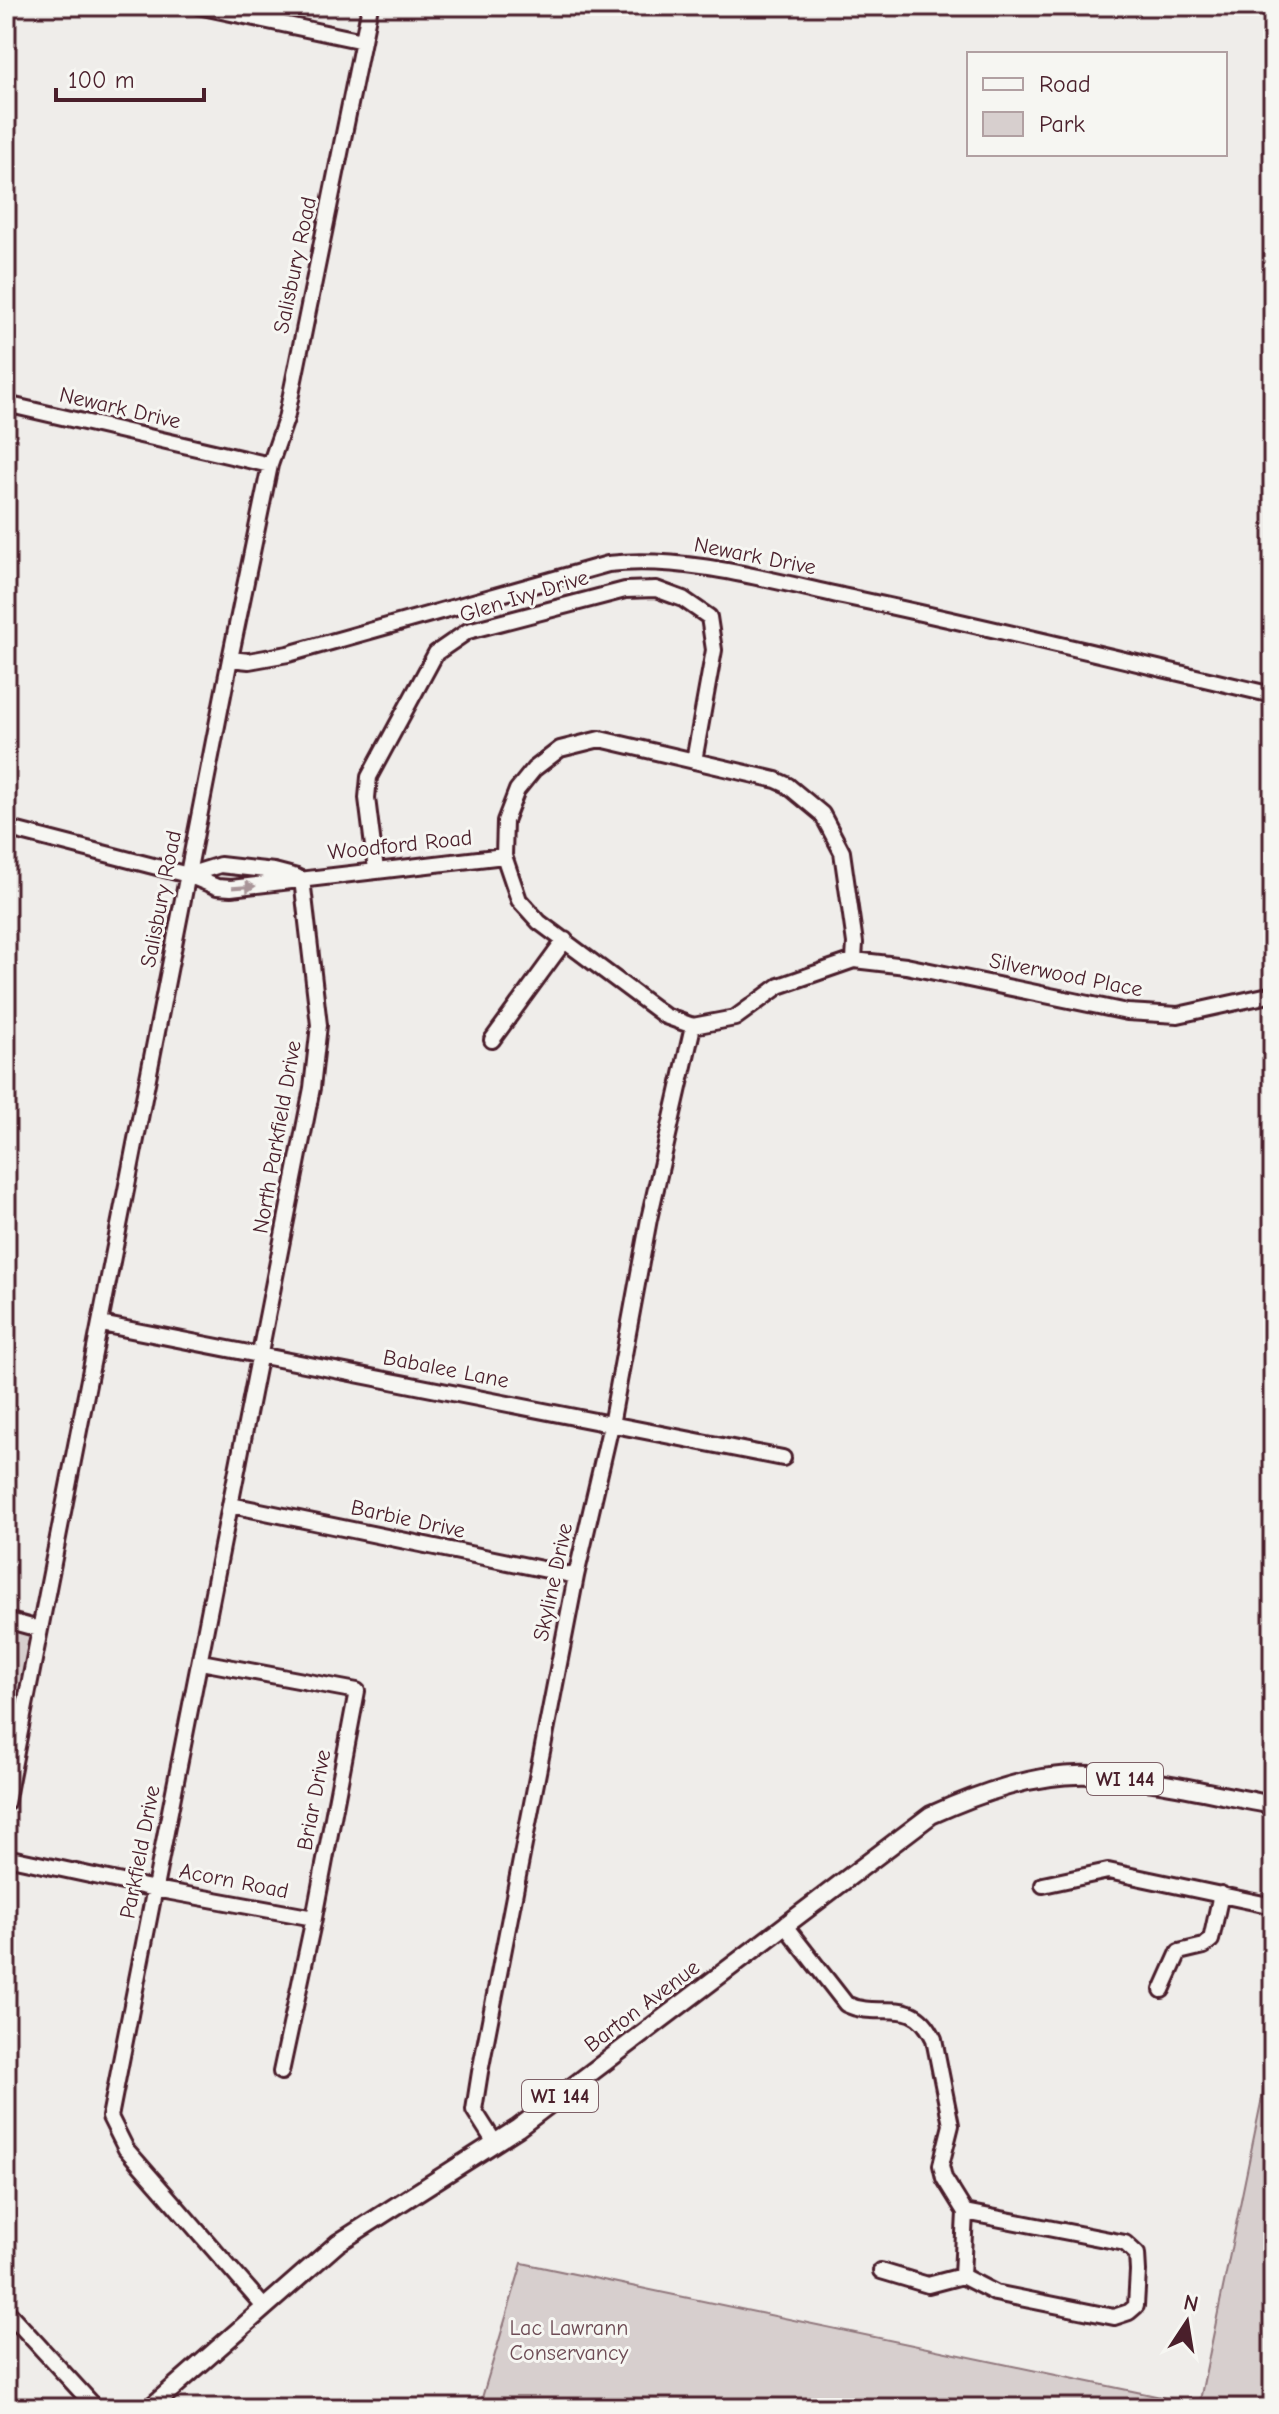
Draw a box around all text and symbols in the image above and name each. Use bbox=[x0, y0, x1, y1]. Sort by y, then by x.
scale bar bbox=[56, 52, 204, 102]
legend bbox=[967, 52, 1227, 156]
text: 100 m bbox=[68, 66, 135, 94]
text: Road bbox=[1039, 70, 1091, 98]
text: Park bbox=[1039, 110, 1085, 138]
street label: Salisbury Road bbox=[268, 194, 322, 336]
street label: Newark Drive bbox=[57, 381, 183, 435]
street label: Newark Drive bbox=[692, 531, 818, 581]
street label: Glen Ivy Drive bbox=[456, 564, 592, 628]
street label: Woodford Road bbox=[326, 824, 474, 866]
street label: Salisbury Road bbox=[135, 828, 187, 970]
one-way arrow bbox=[232, 880, 257, 893]
street label: Silverwood Place bbox=[987, 947, 1145, 1003]
street label: North Parkfield Drive bbox=[247, 1038, 307, 1236]
street label: Babalee Lane bbox=[381, 1344, 511, 1394]
street label: Barbie Drive bbox=[348, 1494, 468, 1544]
street label: Skyline Drive bbox=[528, 1520, 578, 1644]
street label: Briar Drive bbox=[291, 1747, 337, 1853]
road number: WI 144 bbox=[1087, 1763, 1163, 1795]
street label: Parkfield Drive bbox=[114, 1783, 166, 1921]
street label: Acorn Road bbox=[177, 1858, 291, 1904]
street label: Barton Avenue bbox=[579, 1954, 705, 2058]
road number: WI 144 bbox=[522, 2080, 598, 2112]
north arrow bbox=[1147, 2282, 1227, 2362]
text: N bbox=[1181, 2289, 1201, 2318]
park label: Lac Lawrann Conservancy bbox=[509, 2315, 629, 2366]

